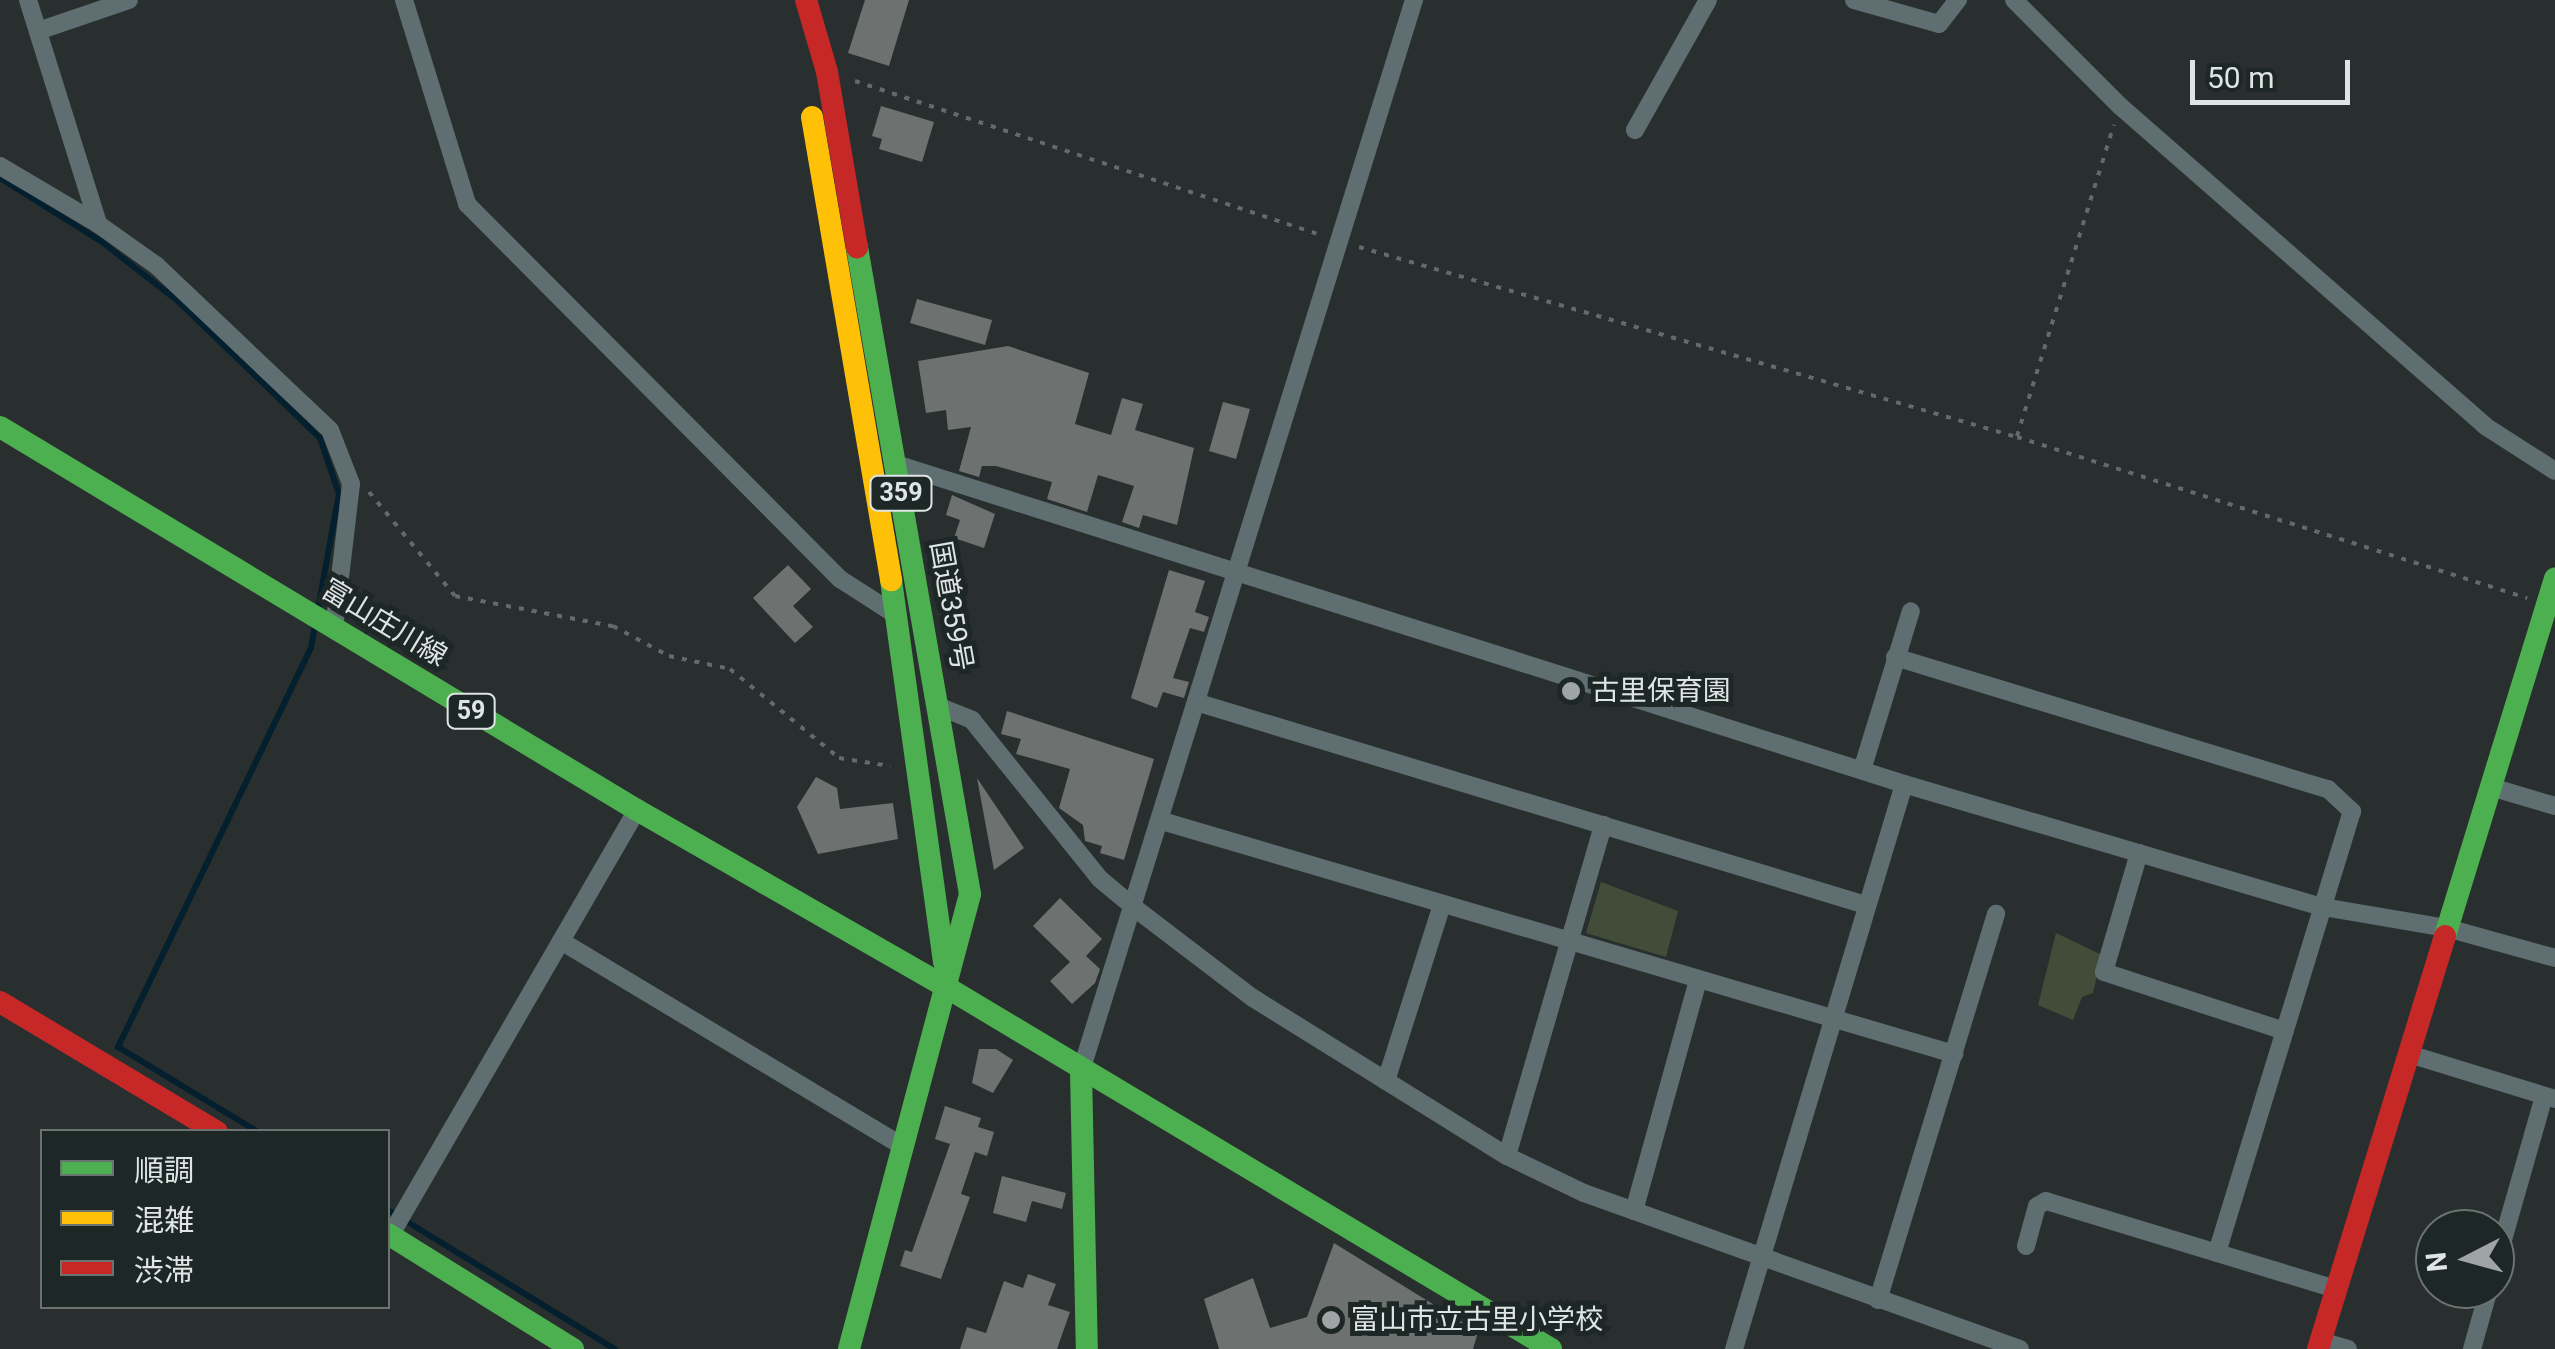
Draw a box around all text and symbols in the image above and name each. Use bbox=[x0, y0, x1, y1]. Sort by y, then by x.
scale bar bbox=[2195, 40, 2355, 102]
text: 50 m bbox=[2207, 60, 2274, 95]
road number: 359 bbox=[868, 473, 934, 513]
street label: 国道359号 bbox=[923, 538, 979, 674]
street label: 富山庄川線 bbox=[315, 573, 453, 673]
place label: 古里保育園 bbox=[1591, 674, 1731, 708]
marker: 古里保育園 bbox=[1560, 680, 1582, 702]
road number: 59 bbox=[446, 691, 496, 731]
legend bbox=[40, 1129, 390, 1309]
text: 順調 bbox=[134, 1153, 194, 1188]
text: 混雑 bbox=[134, 1203, 194, 1238]
north arrow bbox=[2415, 1209, 2515, 1309]
text: N bbox=[2419, 1250, 2454, 1274]
text: 渋滞 bbox=[134, 1253, 194, 1288]
place label: 富山市立古里小学校 bbox=[1351, 1303, 1603, 1337]
marker: 富山市立古里小学校 bbox=[1320, 1309, 1342, 1331]

